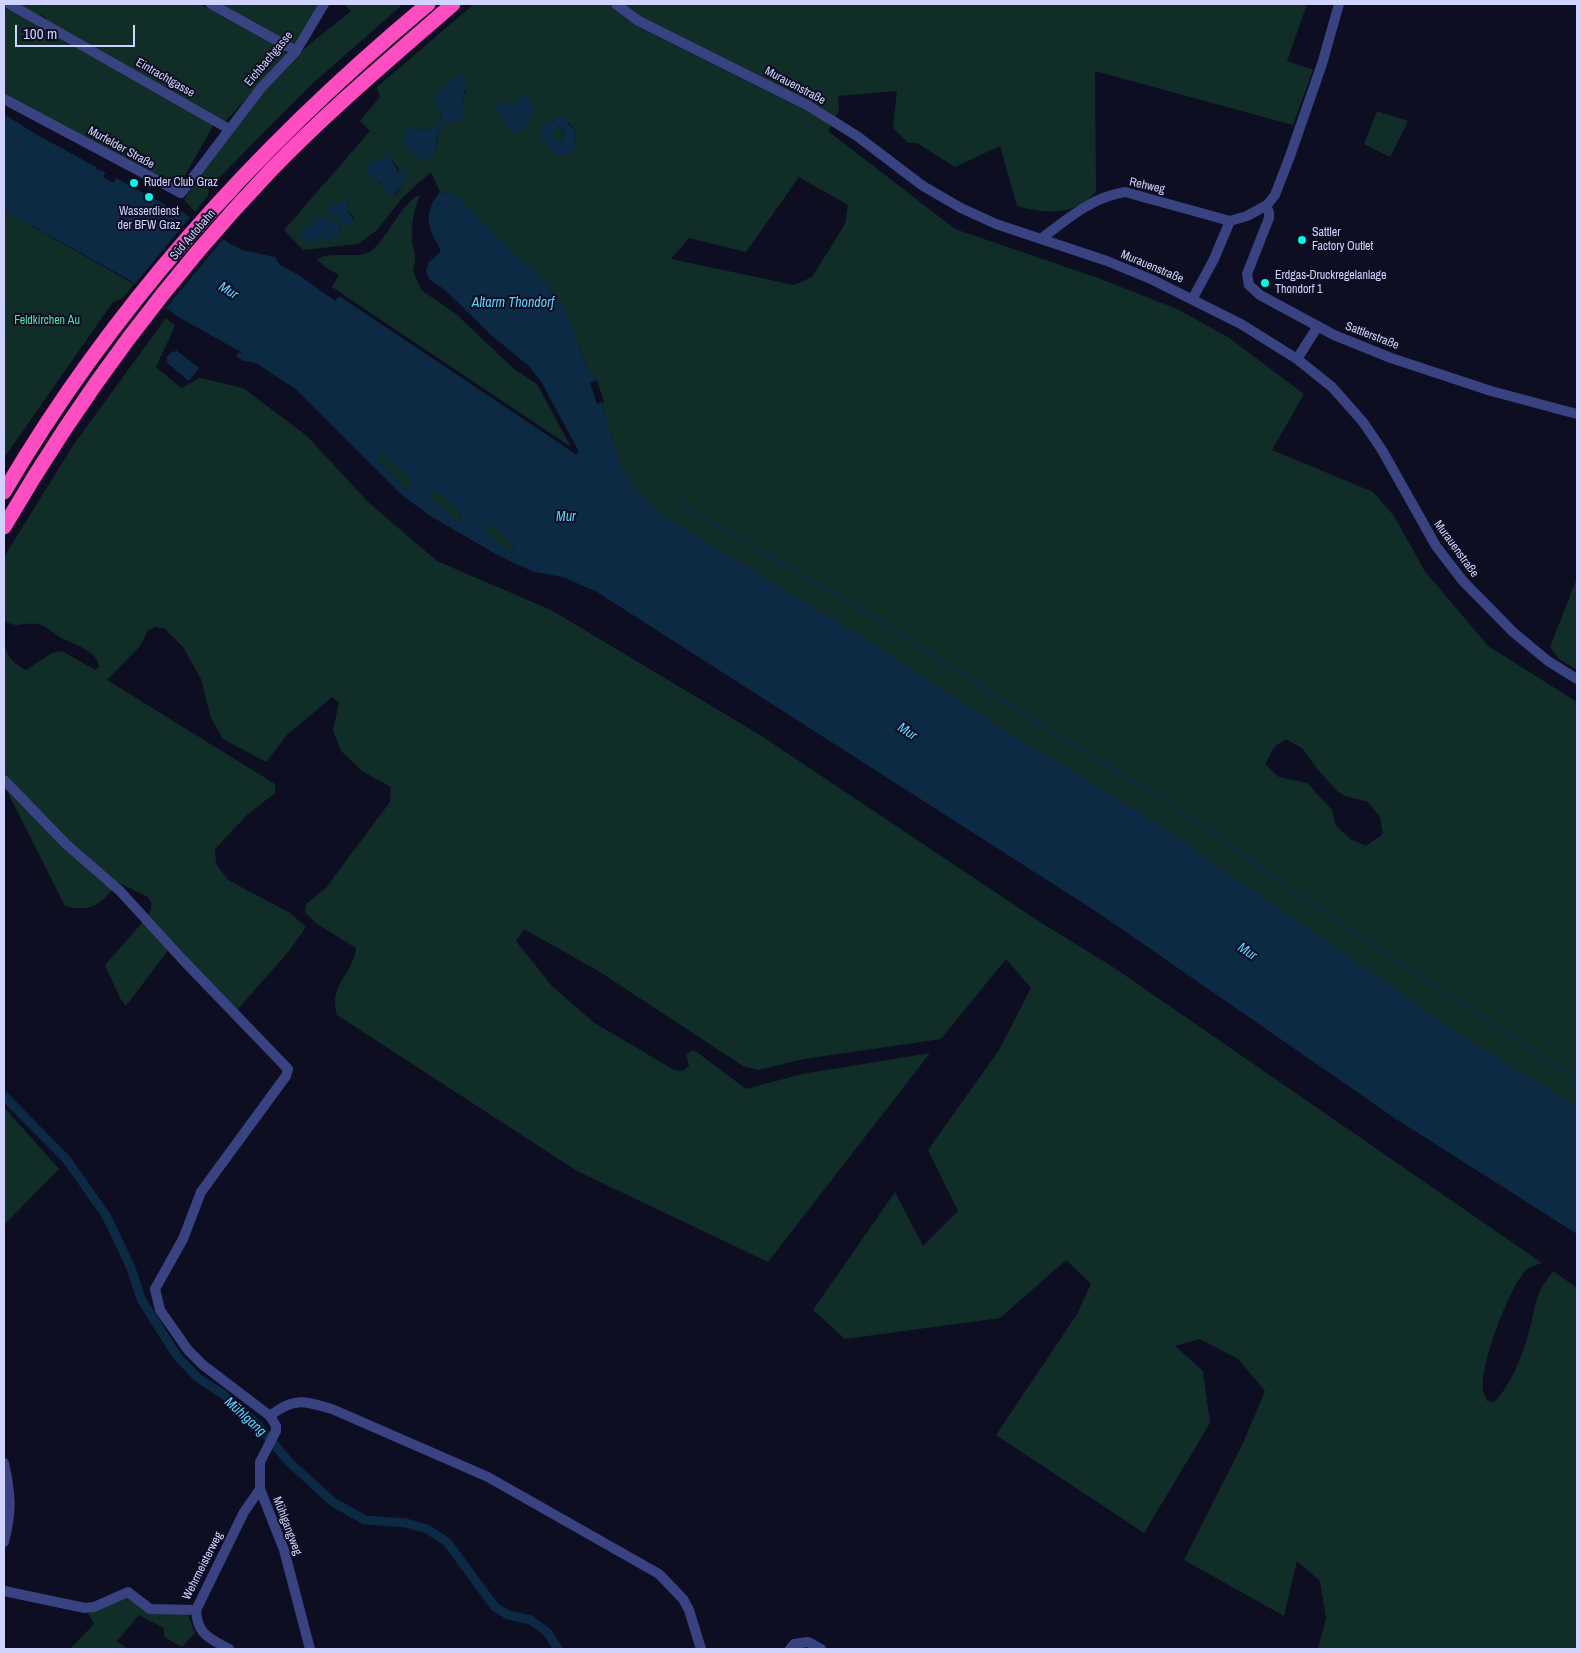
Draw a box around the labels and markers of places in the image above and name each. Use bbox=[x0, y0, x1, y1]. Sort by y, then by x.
place label: Ruder Club Graz bbox=[144, 176, 218, 190]
marker: Ruder Club Graz bbox=[128, 177, 140, 189]
marker: Wasserdienst der BFW Graz bbox=[143, 191, 155, 203]
place label: Wasserdienst der BFW Graz bbox=[118, 205, 180, 233]
place label: Sattler Factory Outlet bbox=[1312, 226, 1373, 254]
marker: Sattler Factory Outlet bbox=[1296, 234, 1308, 246]
place label: Erdgas-Druckregelanlage Thondorf 1 bbox=[1275, 269, 1387, 297]
marker: Erdgas-Druckregelanlage Thondorf 1 bbox=[1259, 277, 1271, 289]

